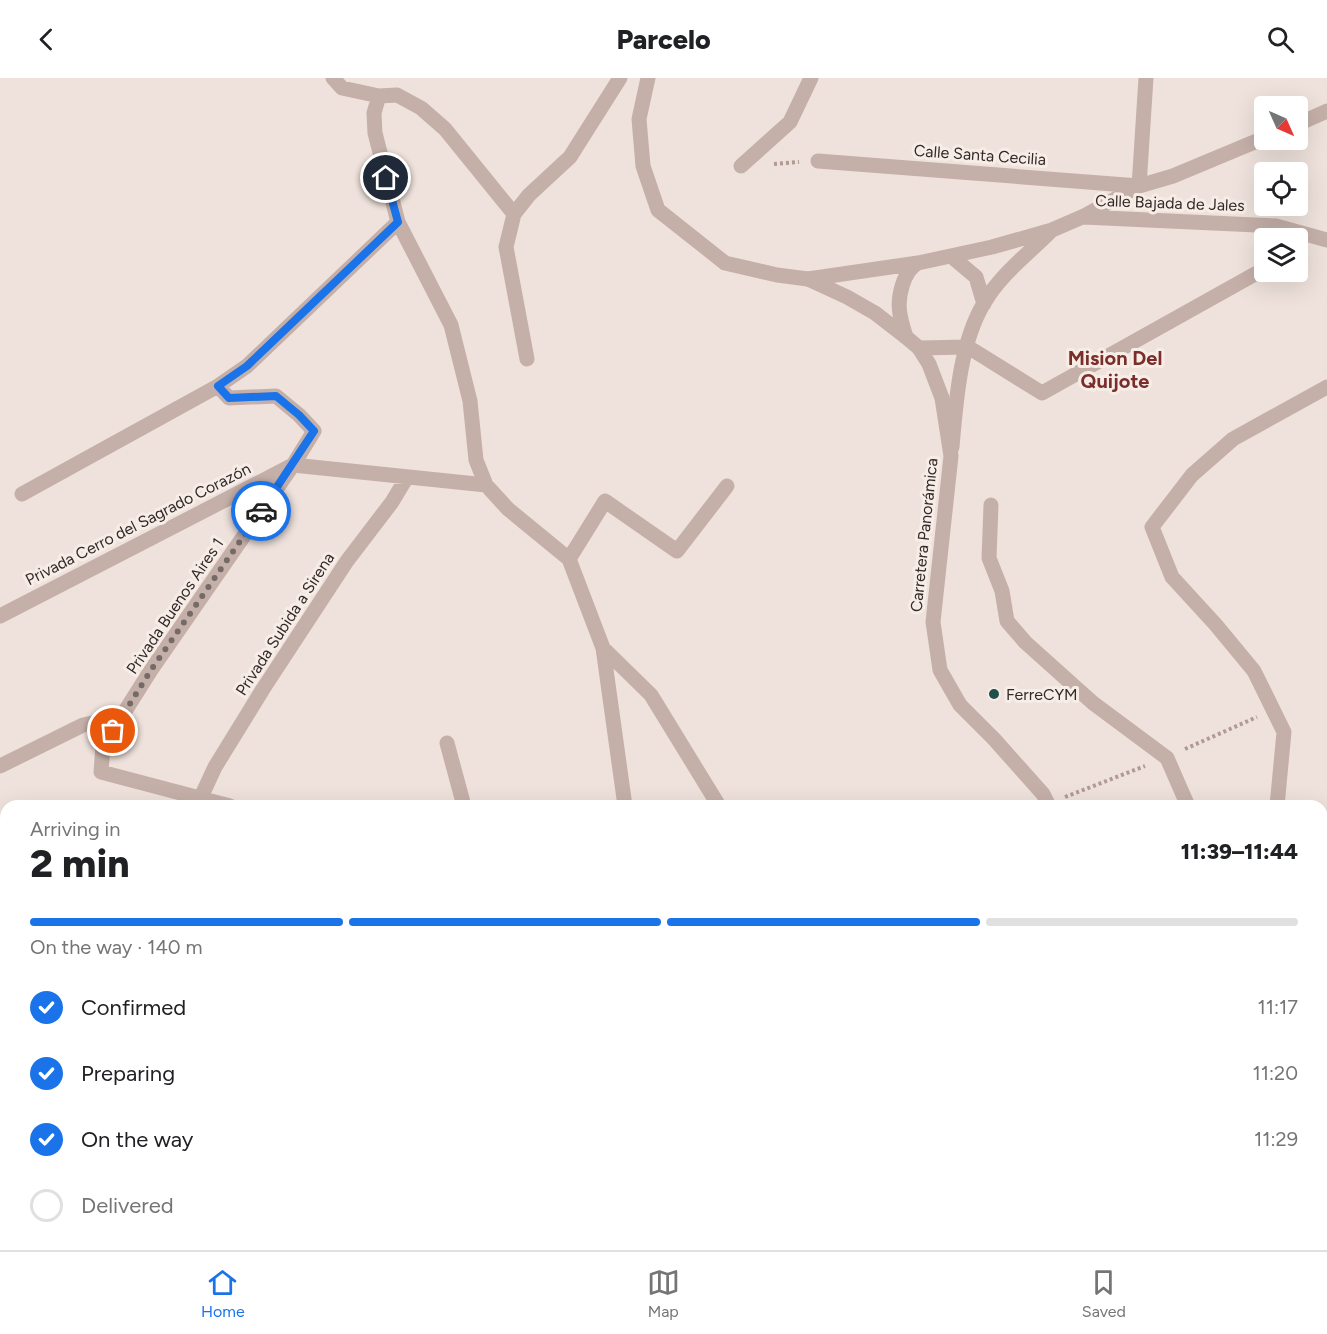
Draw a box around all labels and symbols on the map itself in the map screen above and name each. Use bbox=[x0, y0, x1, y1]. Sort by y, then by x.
north arrow bbox=[1254, 96, 1308, 150]
street label: Calle Santa Cecilia bbox=[913, 141, 1047, 169]
pin bbox=[360, 152, 411, 203]
street label: Calle Bajada de Jales bbox=[1095, 191, 1245, 215]
district label: Mision Del Quijote bbox=[1068, 346, 1162, 393]
street label: Carretera Panorámica bbox=[906, 457, 942, 613]
street label: Privada Cerro del Sagrado Corazón bbox=[22, 459, 254, 589]
courier bbox=[231, 481, 291, 541]
street label: Privada Buenos Aires 1 bbox=[122, 534, 228, 678]
street label: Privada Subida a Sirena bbox=[232, 549, 338, 699]
place label: FerreCYM bbox=[1006, 685, 1078, 704]
marker: FerreCYM bbox=[987, 687, 1001, 701]
pin bbox=[87, 705, 138, 756]

